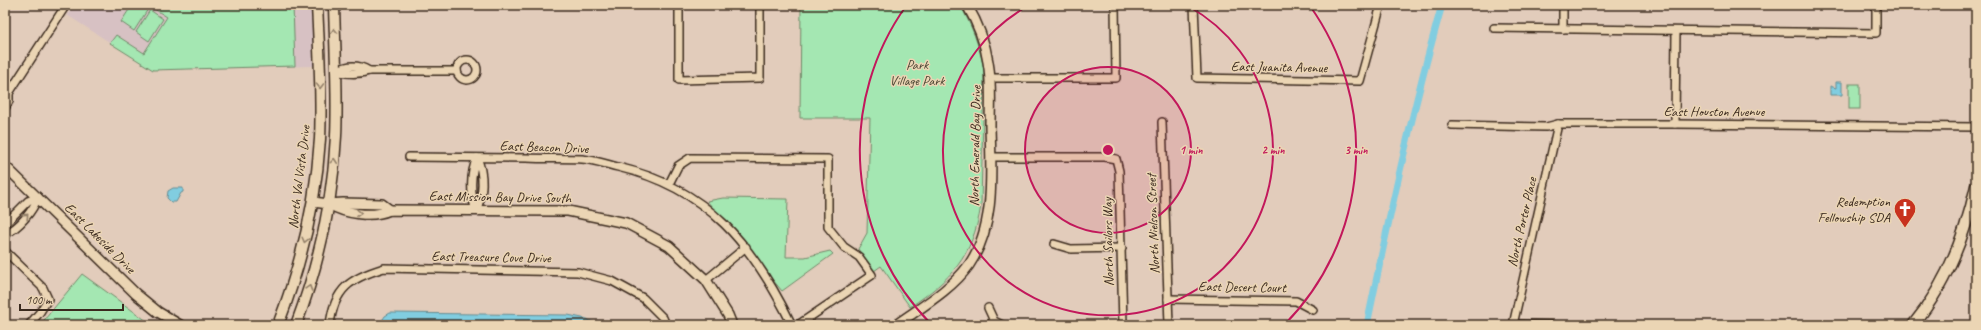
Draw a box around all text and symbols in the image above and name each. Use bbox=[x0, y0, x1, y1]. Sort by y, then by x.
one-way arrow bbox=[330, 28, 339, 34]
park label: Park Village Park bbox=[890, 56, 945, 89]
street label: East Juanita Avenue bbox=[1231, 58, 1329, 76]
one-way arrow bbox=[316, 83, 324, 89]
street label: North Emerald Bay Drive bbox=[965, 84, 985, 206]
street label: East Houston Avenue bbox=[1664, 103, 1766, 120]
street label: North Val Vista Drive bbox=[284, 123, 314, 230]
street label: East Beacon Drive bbox=[499, 137, 590, 157]
text: 1 min bbox=[1180, 142, 1203, 158]
text: 2 min bbox=[1262, 142, 1285, 158]
text: 3 min bbox=[1345, 142, 1368, 158]
centre of rings bbox=[1101, 143, 1115, 157]
one-way arrow bbox=[330, 158, 339, 164]
street label: North Nielson Street bbox=[1143, 171, 1163, 274]
street label: North Porter Place bbox=[1503, 174, 1541, 268]
street label: East Mission Bay Drive South bbox=[429, 187, 573, 207]
place label: Redemption Fellowship SDA bbox=[1818, 193, 1891, 226]
street label: North Sailors Way bbox=[1099, 196, 1117, 287]
church icon: Redemption Fellowship SDA bbox=[1892, 196, 1918, 229]
street label: East Lakeside Drive bbox=[61, 199, 140, 278]
one-way arrow bbox=[356, 209, 362, 217]
one-way arrow bbox=[21, 213, 29, 221]
one-way arrow bbox=[301, 236, 310, 243]
street label: East Treasure Cove Drive bbox=[431, 247, 552, 267]
street label: East Desert Court bbox=[1198, 278, 1287, 296]
one-way arrow bbox=[304, 285, 313, 292]
scale bar bbox=[20, 286, 123, 312]
text: 100 m bbox=[26, 292, 53, 308]

